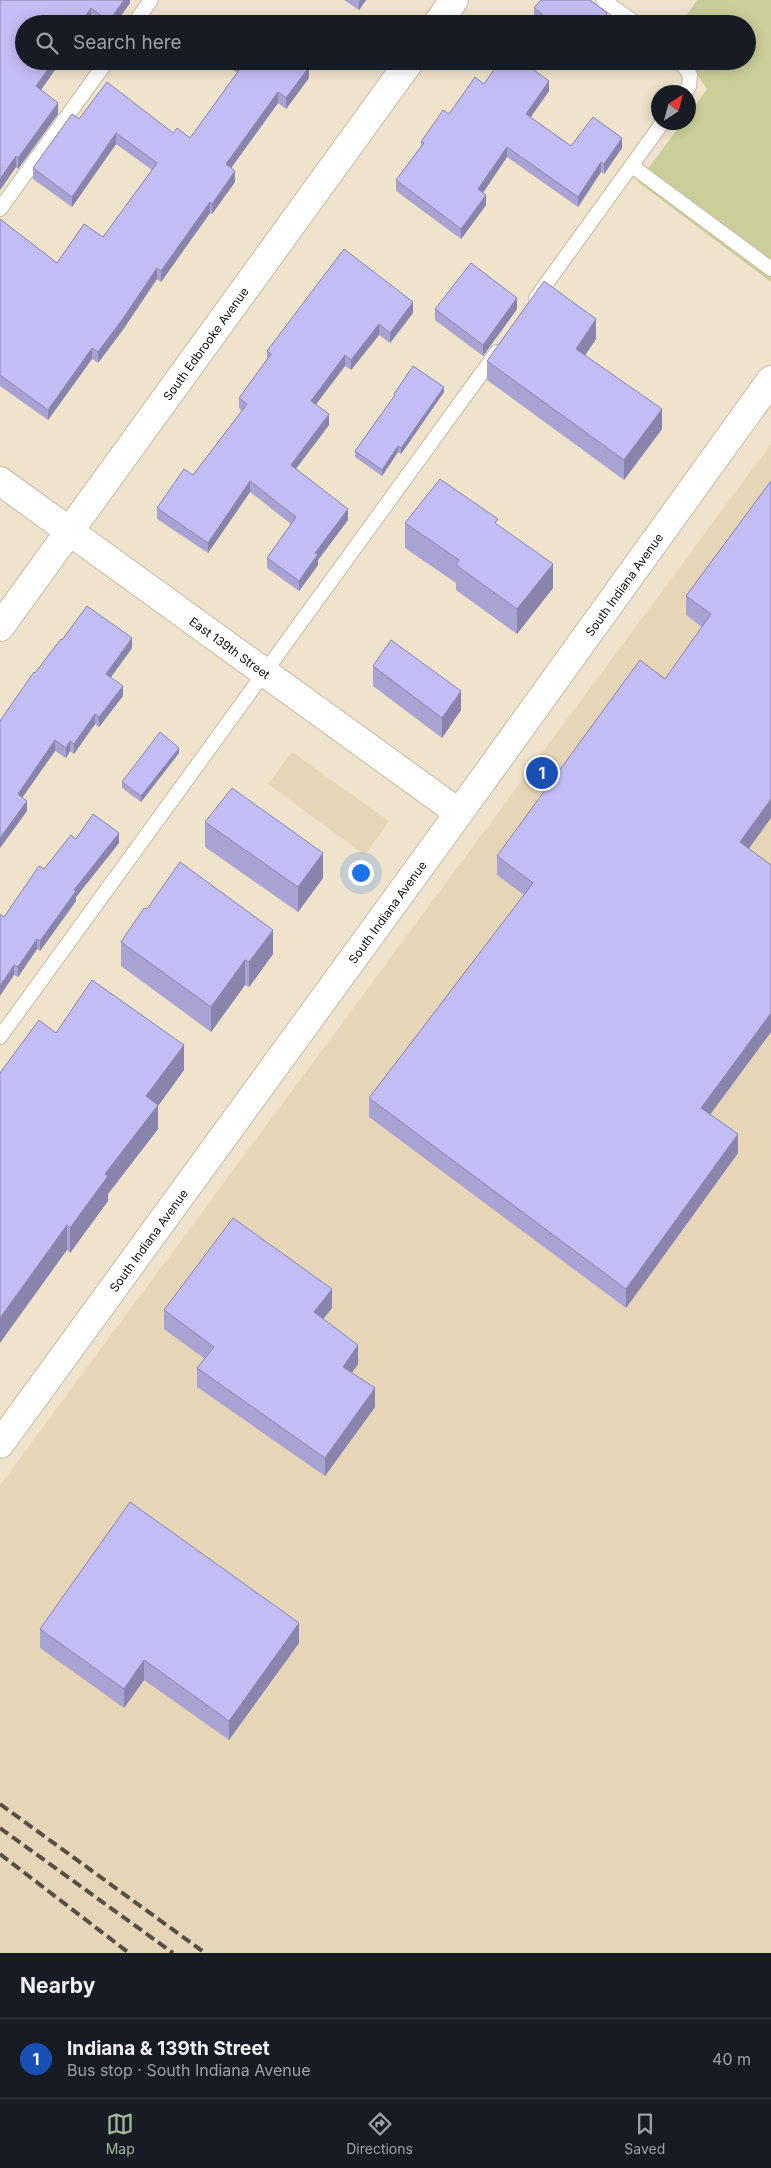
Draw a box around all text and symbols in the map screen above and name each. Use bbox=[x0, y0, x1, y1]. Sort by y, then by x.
search box bbox=[15, 15, 756, 70]
icon: search bbox=[33, 29, 61, 57]
text: Search here bbox=[73, 31, 182, 54]
north arrow bbox=[651, 85, 696, 130]
street label: South Edbrooke Avenue bbox=[159, 284, 251, 403]
street label: South Indiana Avenue bbox=[582, 530, 666, 639]
street label: East 139th Street bbox=[187, 613, 273, 682]
pin: 1 bbox=[526, 754, 558, 792]
street label: South Indiana Avenue bbox=[345, 858, 429, 966]
your location bbox=[348, 860, 374, 886]
street label: South Indiana Avenue bbox=[106, 1186, 191, 1294]
text: Nearby bbox=[20, 1973, 95, 1998]
text: Indiana & 139th Street bbox=[67, 2037, 270, 2060]
text: 1 bbox=[33, 2049, 39, 2069]
text: 40 m bbox=[712, 2049, 751, 2069]
text: Bus stop · South Indiana Avenue bbox=[67, 2060, 310, 2080]
tab: Map bbox=[106, 2110, 135, 2157]
tab: Directions bbox=[346, 2110, 413, 2157]
tab: Saved bbox=[624, 2110, 665, 2157]

